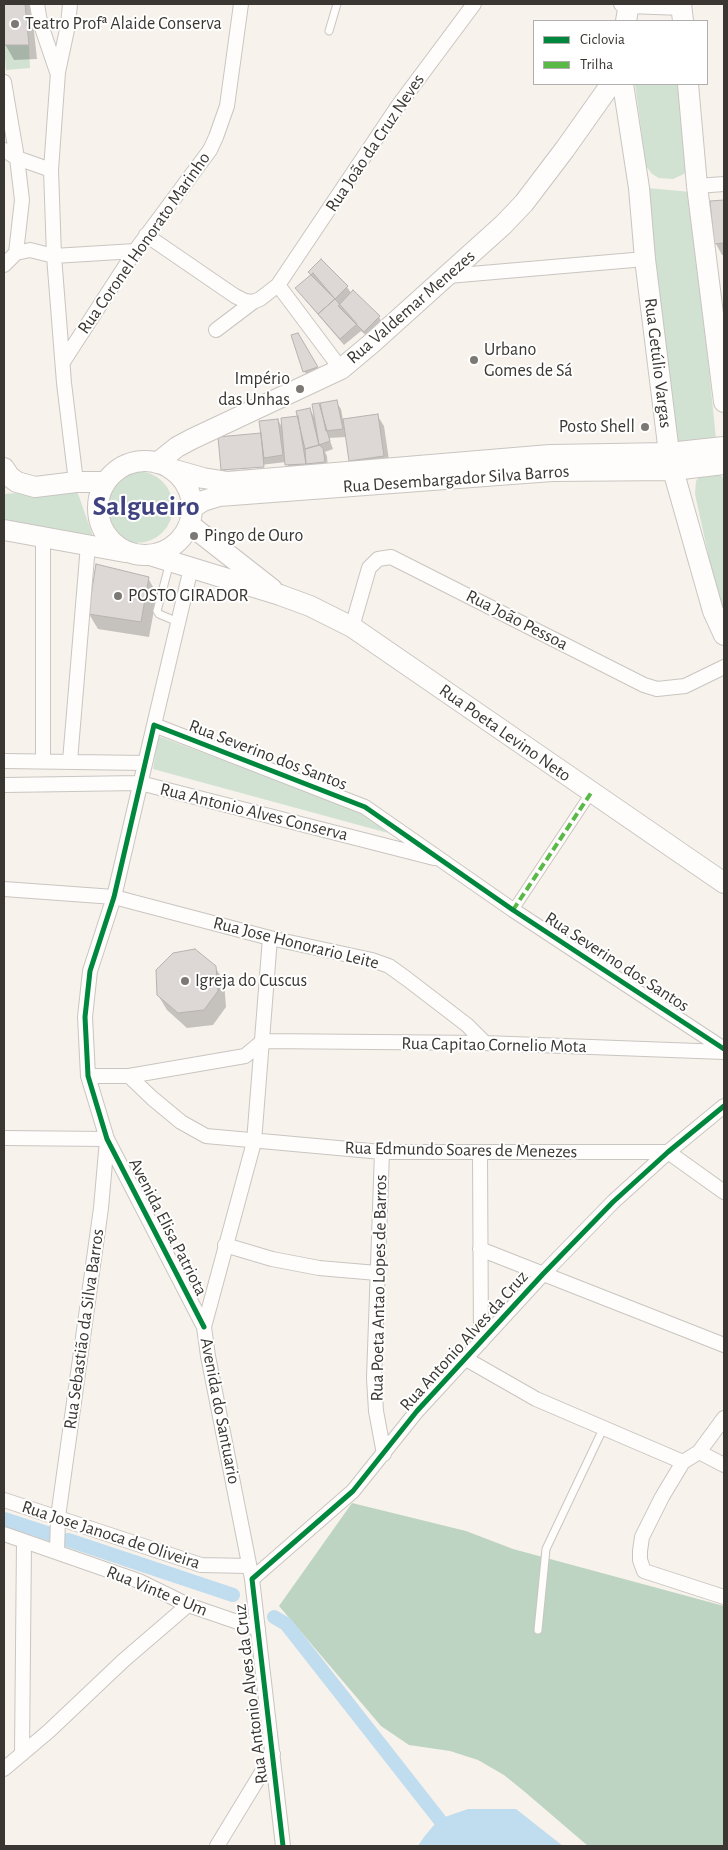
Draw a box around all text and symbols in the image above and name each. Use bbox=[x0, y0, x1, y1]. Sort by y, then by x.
place label: Teatro Profª Alaide Conserva bbox=[25, 13, 222, 35]
marker: Teatro Profª Alaide Conserva bbox=[9, 18, 21, 30]
legend bbox=[533, 20, 708, 85]
text: Ciclovia bbox=[580, 32, 625, 47]
text: Trilha bbox=[580, 57, 613, 72]
street label: Rua João da Cruz Neves bbox=[321, 70, 429, 216]
street label: Rua Coronel Honorato Marinho bbox=[73, 148, 215, 338]
street label: Rua Valdemar Menezes bbox=[342, 245, 480, 369]
street label: Rua Getúlio Vargas bbox=[639, 297, 677, 429]
place label: Urbano Gomes de Sá bbox=[484, 339, 572, 382]
marker: Urbano Gomes de Sá bbox=[468, 354, 480, 366]
place label: Império das Unhas bbox=[218, 368, 290, 410]
marker: Império das Unhas bbox=[294, 383, 306, 395]
place label: Posto Shell bbox=[559, 416, 635, 438]
marker: Posto Shell bbox=[639, 421, 651, 433]
street label: Rua Desembargador Silva Barros bbox=[342, 460, 570, 498]
district label: Salgueiro bbox=[92, 490, 200, 524]
place label: Pingo de Ouro bbox=[204, 525, 303, 547]
marker: Pingo de Ouro bbox=[188, 530, 200, 542]
place label: POSTO GIRADOR bbox=[128, 585, 249, 607]
street label: Rua João Pessoa bbox=[462, 585, 572, 655]
marker: POSTO GIRADOR bbox=[112, 590, 124, 602]
street label: Rua Poeta Levino Neto bbox=[435, 679, 575, 787]
street label: Rua Severino dos Santos bbox=[186, 715, 350, 795]
street label: Rua Antonio Alves Conserva bbox=[158, 778, 350, 846]
street label: Rua Severino dos Santos bbox=[541, 907, 693, 1017]
street label: Rua Jose Honorario Leite bbox=[211, 912, 381, 974]
place label: Igreja do Cuscus bbox=[195, 970, 307, 992]
marker: Igreja do Cuscus bbox=[179, 975, 191, 987]
street label: Rua Capitao Cornelio Mota bbox=[401, 1033, 587, 1057]
street label: Rua Edmundo Soares de Menezes bbox=[344, 1137, 578, 1163]
street label: Avenida Elisa Patriota bbox=[124, 1155, 212, 1299]
street label: Rua Poeta Antao Lopes de Barros bbox=[366, 1174, 392, 1402]
street label: Rua Sebastião da Silva Barros bbox=[59, 1227, 109, 1431]
street label: Rua Antonio Alves da Cruz bbox=[395, 1266, 533, 1416]
street label: Avenida do Santuario bbox=[195, 1336, 245, 1486]
street label: Rua Jose Janoca de Oliveira bbox=[19, 1496, 203, 1574]
street label: Rua Vinte e Um bbox=[103, 1561, 211, 1621]
street label: Rua Antonio Alves da Cruz bbox=[229, 1603, 273, 1785]

